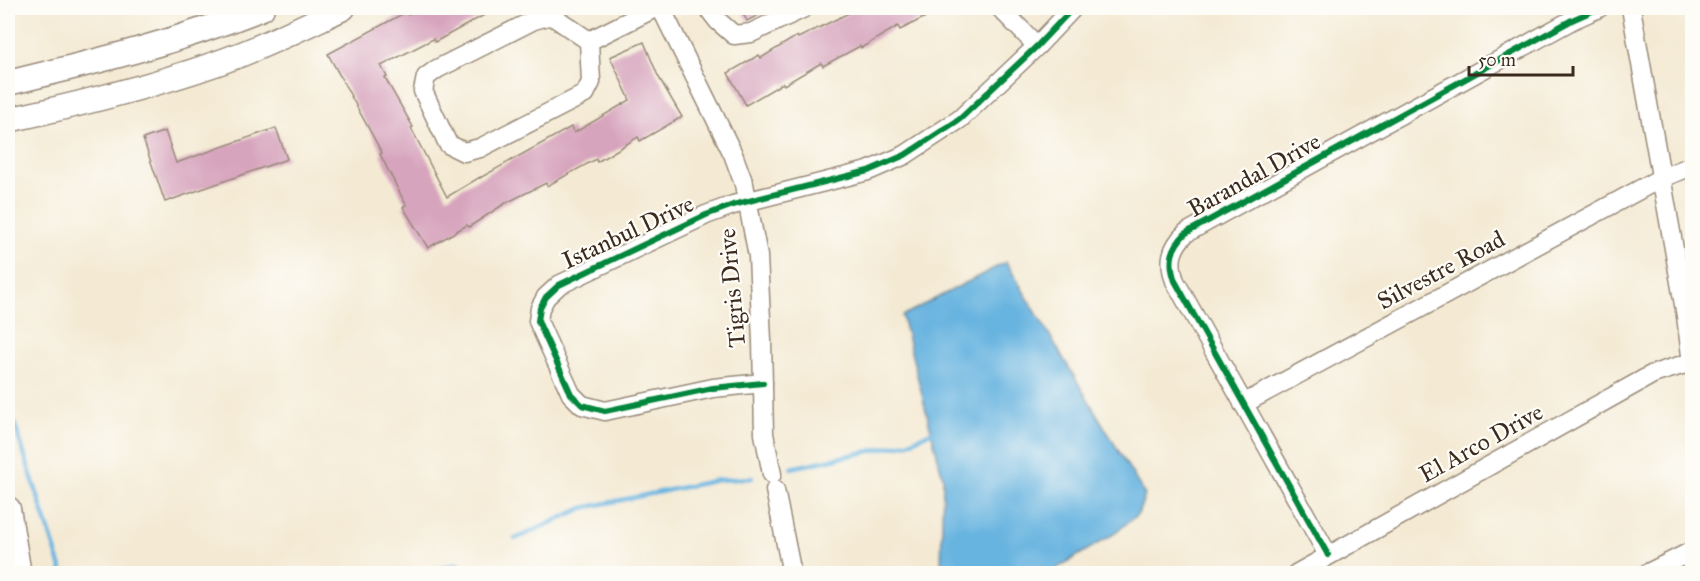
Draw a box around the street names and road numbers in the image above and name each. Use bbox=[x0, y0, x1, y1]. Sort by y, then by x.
street label: Barandal Drive bbox=[1182, 126, 1326, 224]
street label: Istanbul Drive bbox=[557, 188, 699, 276]
street label: Silvestre Road bbox=[1372, 224, 1510, 316]
street label: Tigris Drive bbox=[712, 227, 752, 349]
street label: El Arco Drive bbox=[1414, 397, 1548, 489]

